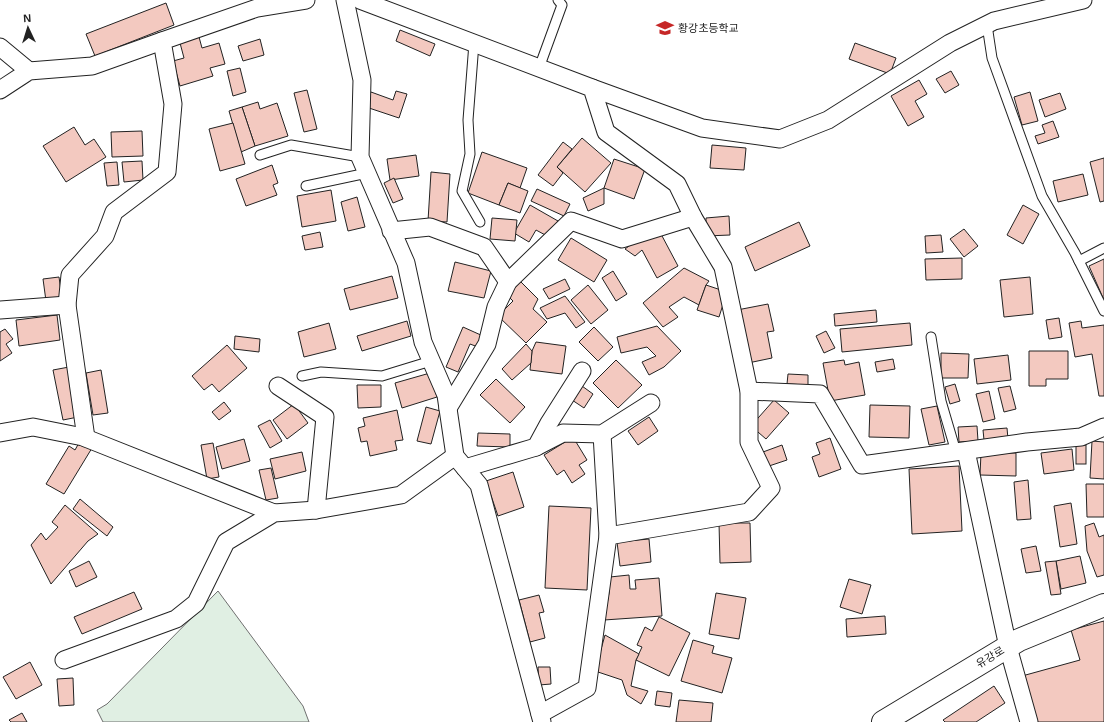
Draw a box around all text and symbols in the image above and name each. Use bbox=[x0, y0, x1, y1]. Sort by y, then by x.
north arrow bbox=[8, 8, 48, 48]
text: N bbox=[23, 12, 32, 24]
school or university icon: 황강초등학교 bbox=[655, 18, 675, 38]
place label: 황강초등학교 bbox=[678, 22, 739, 34]
street label: 유강로 bbox=[974, 644, 1006, 670]

